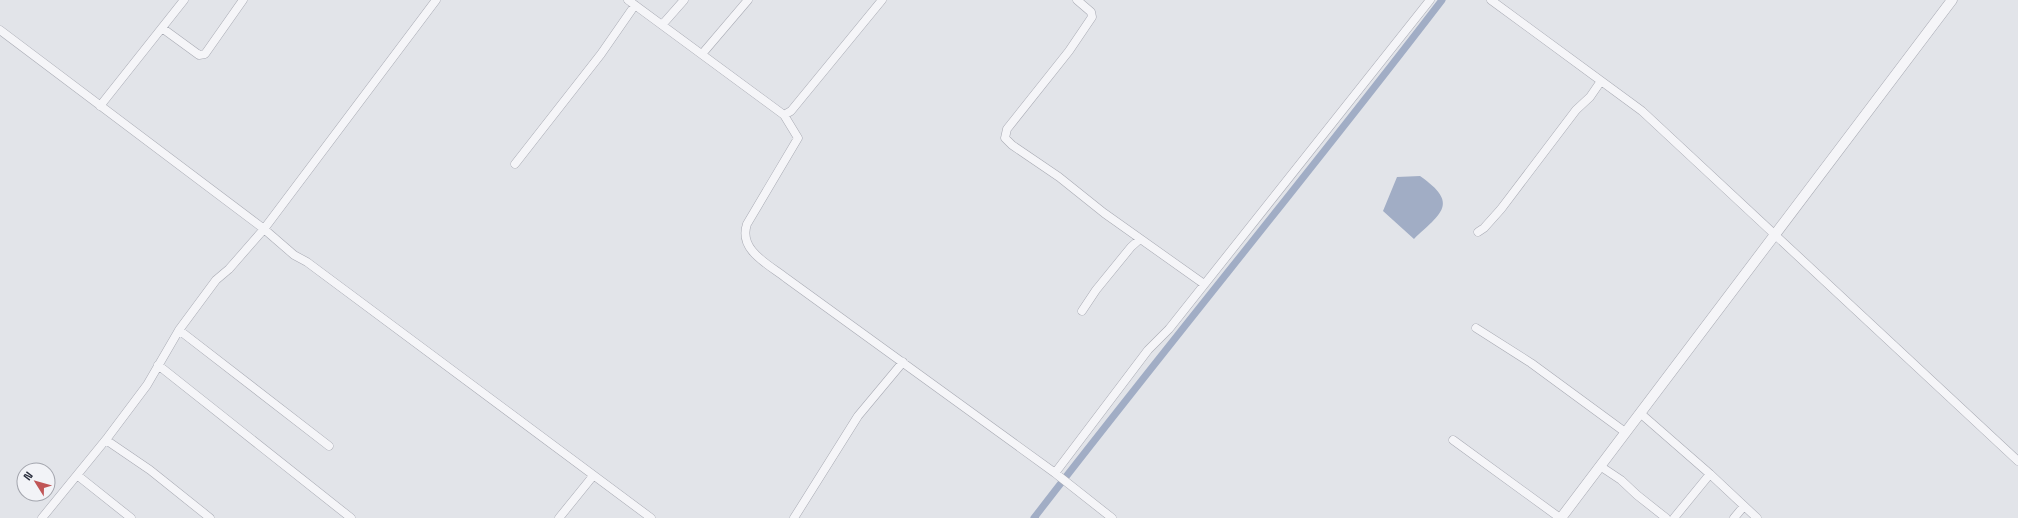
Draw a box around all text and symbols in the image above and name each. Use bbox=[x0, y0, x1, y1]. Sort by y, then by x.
north arrow bbox=[16, 462, 56, 502]
text: N bbox=[20, 469, 36, 483]

